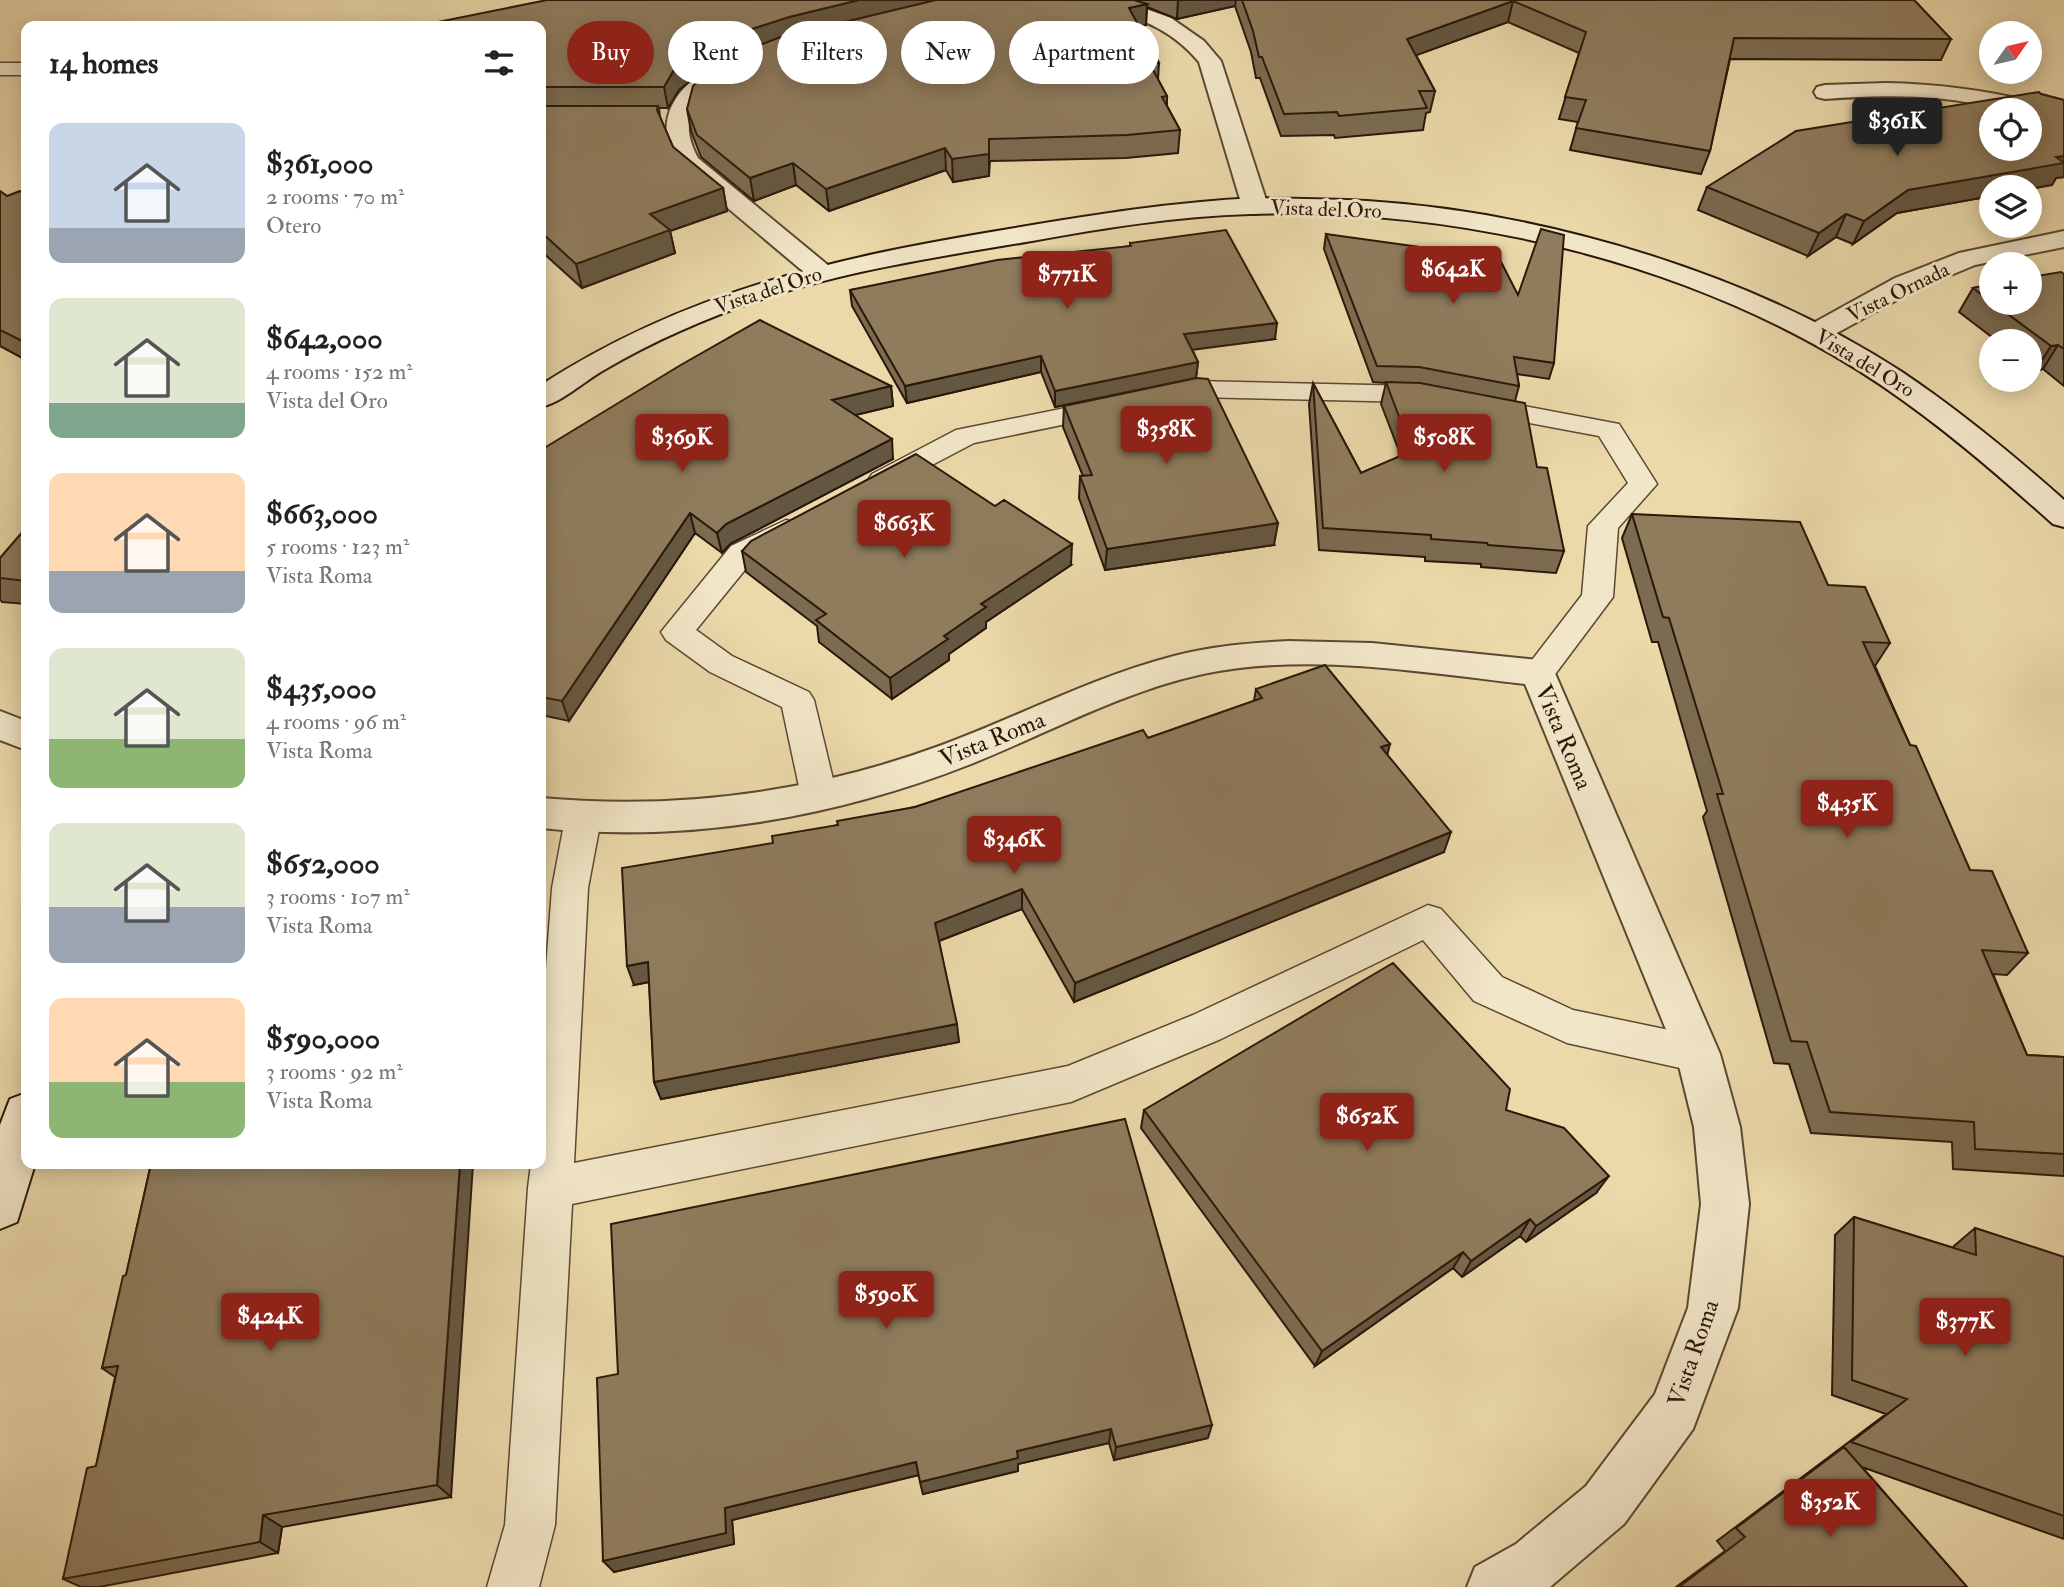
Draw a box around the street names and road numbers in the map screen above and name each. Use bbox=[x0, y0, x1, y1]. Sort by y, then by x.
street label: Vista del Oro bbox=[1270, 194, 1382, 225]
street label: Vista Ornada bbox=[1843, 256, 1954, 329]
street label: Vista del Oro bbox=[711, 260, 825, 321]
street label: Vista del Oro bbox=[1810, 323, 1919, 404]
street label: Vista Roma bbox=[1528, 680, 1600, 795]
street label: Vista Roma bbox=[935, 704, 1051, 775]
street label: Vista Roma bbox=[1661, 1294, 1727, 1411]

